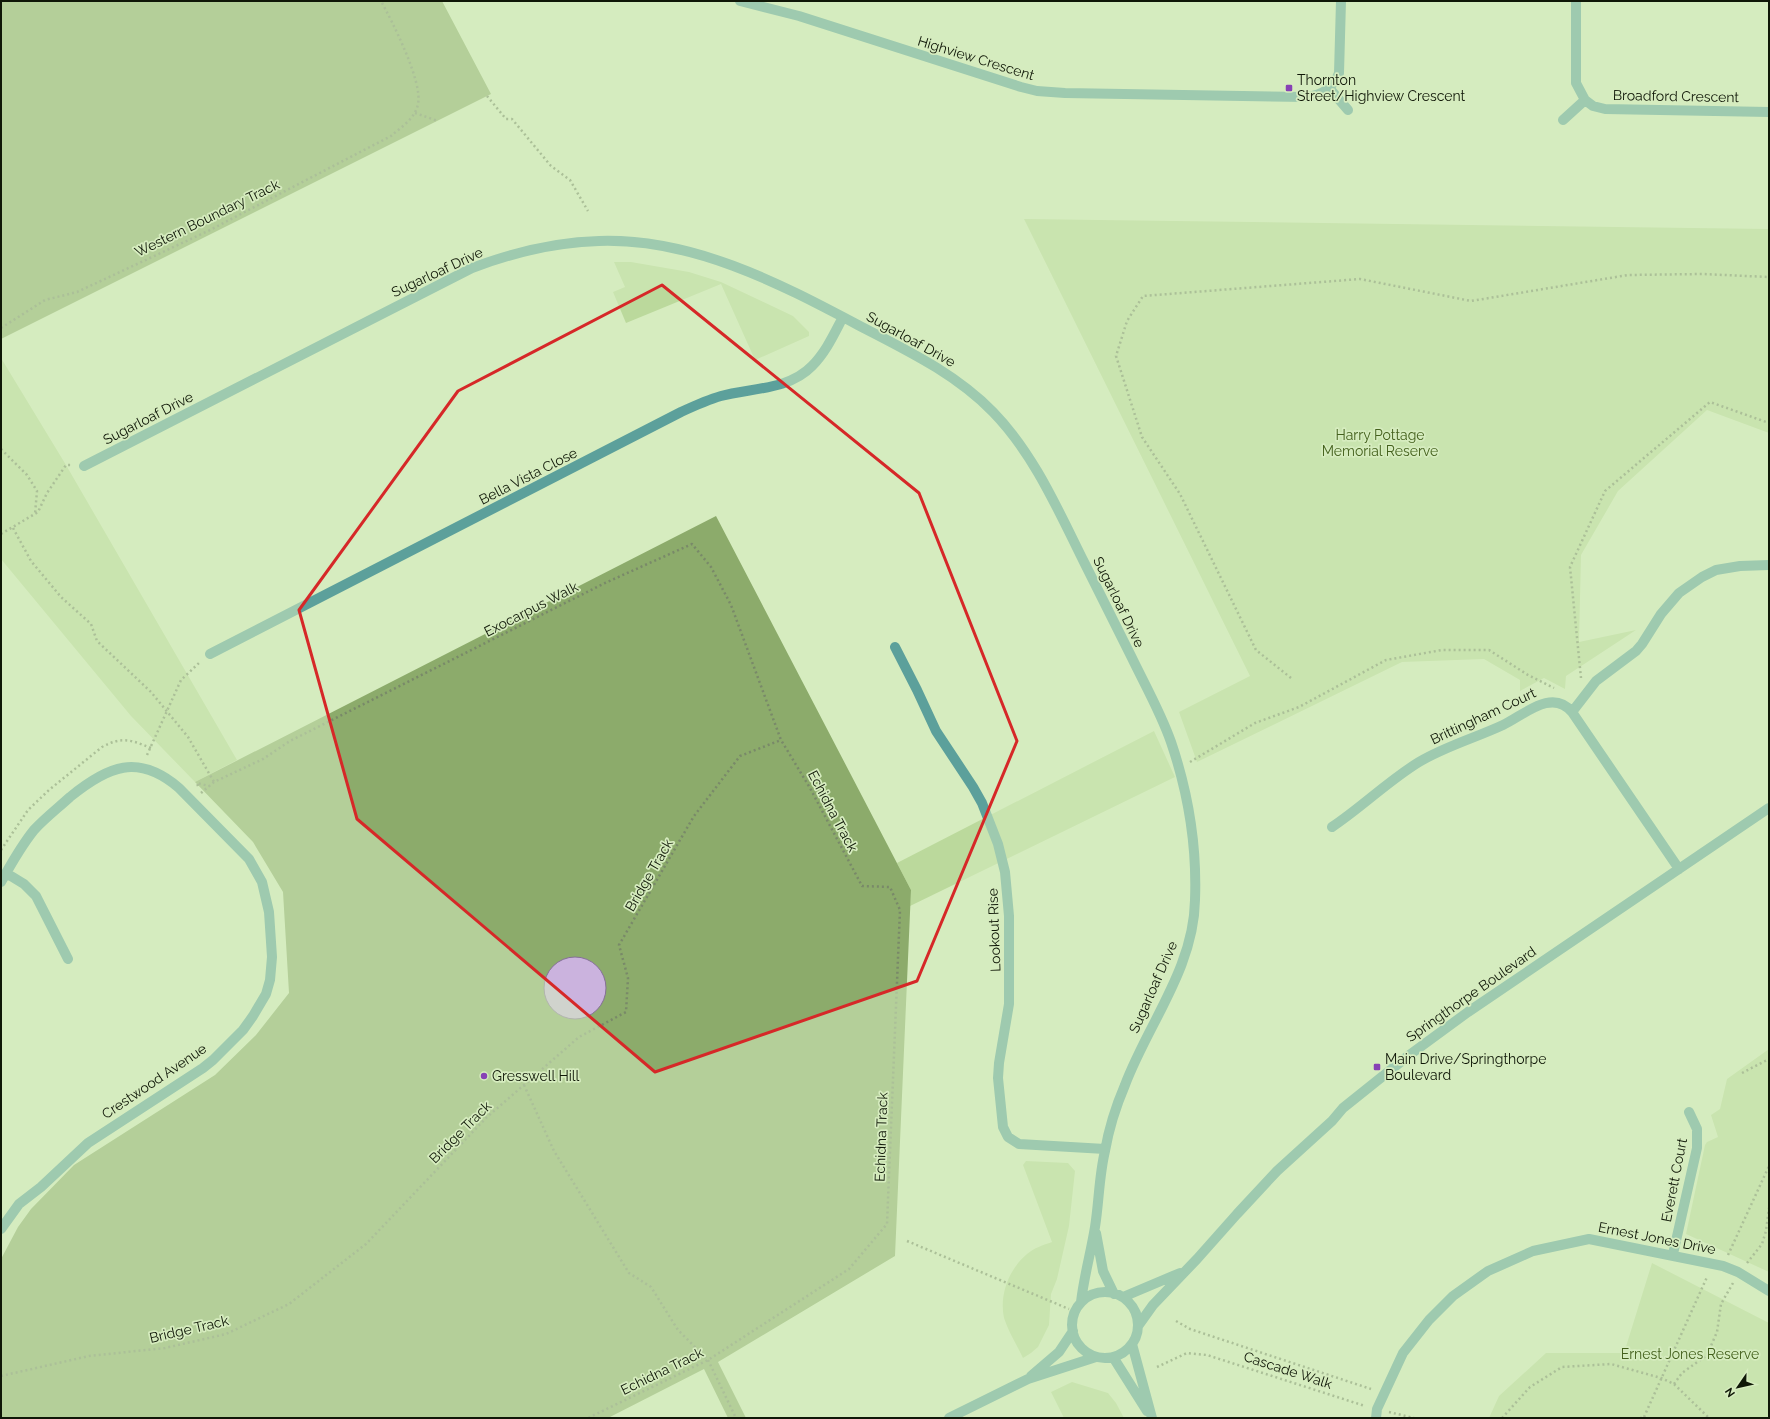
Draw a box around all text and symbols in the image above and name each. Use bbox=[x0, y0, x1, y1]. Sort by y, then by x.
street label: Highview Crescent bbox=[916, 33, 1036, 83]
place label: Thornton Street/Highview Crescent bbox=[1297, 72, 1466, 104]
marker: Thornton Street/Highview Crescent bbox=[1284, 83, 1294, 93]
street label: Broadford Crescent bbox=[1613, 87, 1740, 105]
street label: Western Boundary Track bbox=[132, 176, 282, 260]
street label: Sugarloaf Drive bbox=[389, 244, 485, 300]
street label: Sugarloaf Drive bbox=[864, 308, 958, 370]
street label: Sugarloaf Drive bbox=[100, 388, 196, 448]
park label: Harry Pottage Memorial Reserve bbox=[1322, 427, 1438, 459]
street label: Bella Vista Close bbox=[476, 444, 580, 508]
street label: Sugarloaf Drive bbox=[1090, 554, 1148, 650]
street label: Exocarpus Walk bbox=[481, 578, 581, 640]
street label: Brittingham Court bbox=[1428, 684, 1539, 747]
street label: Echidna Track bbox=[805, 768, 861, 855]
street label: Bridge Track bbox=[622, 835, 676, 914]
street label: Lookout Rise bbox=[985, 888, 1003, 972]
street label: Sugarloaf Drive bbox=[1126, 939, 1180, 1035]
street label: Springthorpe Boulevard bbox=[1403, 943, 1539, 1045]
street label: Crestwood Avenue bbox=[99, 1040, 209, 1122]
place label: Main Drive/Springthorpe Boulevard bbox=[1385, 1051, 1546, 1083]
marker: Main Drive/Springthorpe Boulevard bbox=[1372, 1062, 1382, 1072]
place label: Gresswell Hill bbox=[492, 1068, 580, 1084]
marker: Gresswell Hill bbox=[479, 1071, 489, 1081]
street label: Echidna Track bbox=[871, 1091, 891, 1182]
street label: Bridge Track bbox=[426, 1097, 495, 1166]
street label: Everett Court bbox=[1658, 1136, 1690, 1223]
street label: Ernest Jones Drive bbox=[1597, 1219, 1717, 1257]
street label: Bridge Track bbox=[148, 1312, 231, 1346]
street label: Echidna Track bbox=[618, 1344, 706, 1398]
park label: Ernest Jones Reserve bbox=[1621, 1346, 1759, 1362]
street label: Cascade Walk bbox=[1242, 1348, 1335, 1392]
north arrow bbox=[1718, 1367, 1758, 1407]
text: N bbox=[1722, 1385, 1738, 1399]

